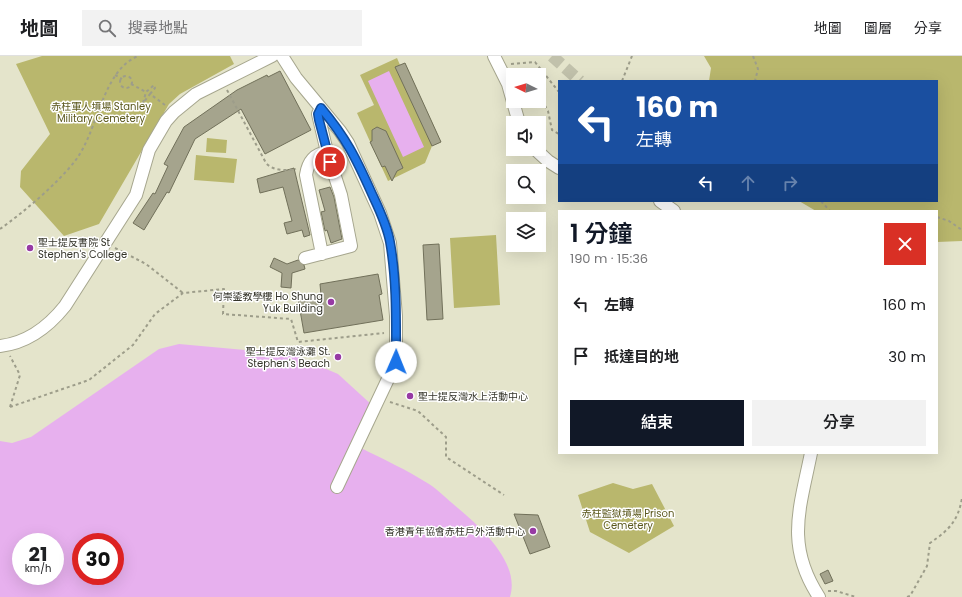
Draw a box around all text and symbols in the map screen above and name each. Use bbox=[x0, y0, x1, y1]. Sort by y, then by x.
search box bbox=[82, 10, 362, 46]
text: 地圖 bbox=[20, 15, 58, 42]
icon: search bbox=[96, 17, 118, 39]
text: 搜尋地點 bbox=[128, 17, 188, 38]
text: 地圖 bbox=[814, 18, 842, 38]
text: 圖層 bbox=[864, 18, 892, 38]
text: 分享 bbox=[914, 18, 942, 38]
north arrow bbox=[506, 68, 546, 108]
map controls bbox=[506, 68, 546, 252]
text: 160 m bbox=[636, 88, 718, 127]
icon: left bbox=[570, 96, 622, 148]
park label: 赤柱軍人墳場 Stanley Military Cemetery bbox=[51, 99, 151, 126]
button: sound bbox=[506, 116, 546, 156]
text: 左轉 bbox=[636, 127, 672, 152]
pin bbox=[313, 145, 347, 179]
icon: arrive bbox=[319, 151, 341, 173]
button: search bbox=[506, 164, 546, 204]
icon: left bbox=[695, 172, 717, 194]
icon: ahead bbox=[737, 172, 759, 194]
icon: right bbox=[779, 172, 801, 194]
button: layers bbox=[506, 212, 546, 252]
text: 1 分鐘 bbox=[570, 217, 632, 250]
button: close bbox=[884, 223, 926, 265]
place label: 聖士提反書院 St Stephen's College bbox=[38, 235, 127, 262]
marker: 聖士提反書院 St Stephen's College bbox=[25, 243, 35, 253]
text: 190 m · 15:36 bbox=[570, 249, 648, 268]
place label: 何崇鋈教學樓 Ho Shung Yuk Building bbox=[213, 289, 323, 316]
icon: left bbox=[570, 293, 592, 315]
text: 左轉 bbox=[604, 294, 634, 315]
text: 160 m bbox=[883, 294, 926, 315]
marker: 何崇鋈教學樓 Ho Shung Yuk Building bbox=[326, 297, 336, 307]
position arrow bbox=[375, 341, 417, 383]
place label: 聖士提反灣泳灘 St. Stephen's Beach bbox=[246, 344, 330, 371]
icon: arrive bbox=[570, 345, 592, 367]
text: 抵達目的地 bbox=[604, 346, 679, 367]
text: 30 m bbox=[888, 346, 926, 367]
marker: 聖士提反灣泳灘 St. Stephen's Beach bbox=[333, 352, 343, 362]
place label: 聖士提反灣水上活動中心 bbox=[418, 389, 528, 404]
marker: 聖士提反灣水上活動中心 bbox=[405, 391, 415, 401]
button: 結束 bbox=[570, 400, 744, 446]
button: 分享 bbox=[752, 400, 926, 446]
park label: 赤柱監獄墳場 Prison Cemetery bbox=[582, 506, 674, 533]
place label: 香港青年協會赤柱戶外活動中心 bbox=[385, 524, 525, 539]
marker: 香港青年協會赤柱戶外活動中心 bbox=[528, 526, 538, 536]
speed limit sign: 30 bbox=[72, 533, 124, 585]
text: 21 bbox=[29, 540, 47, 568]
text: km/h bbox=[25, 561, 51, 576]

